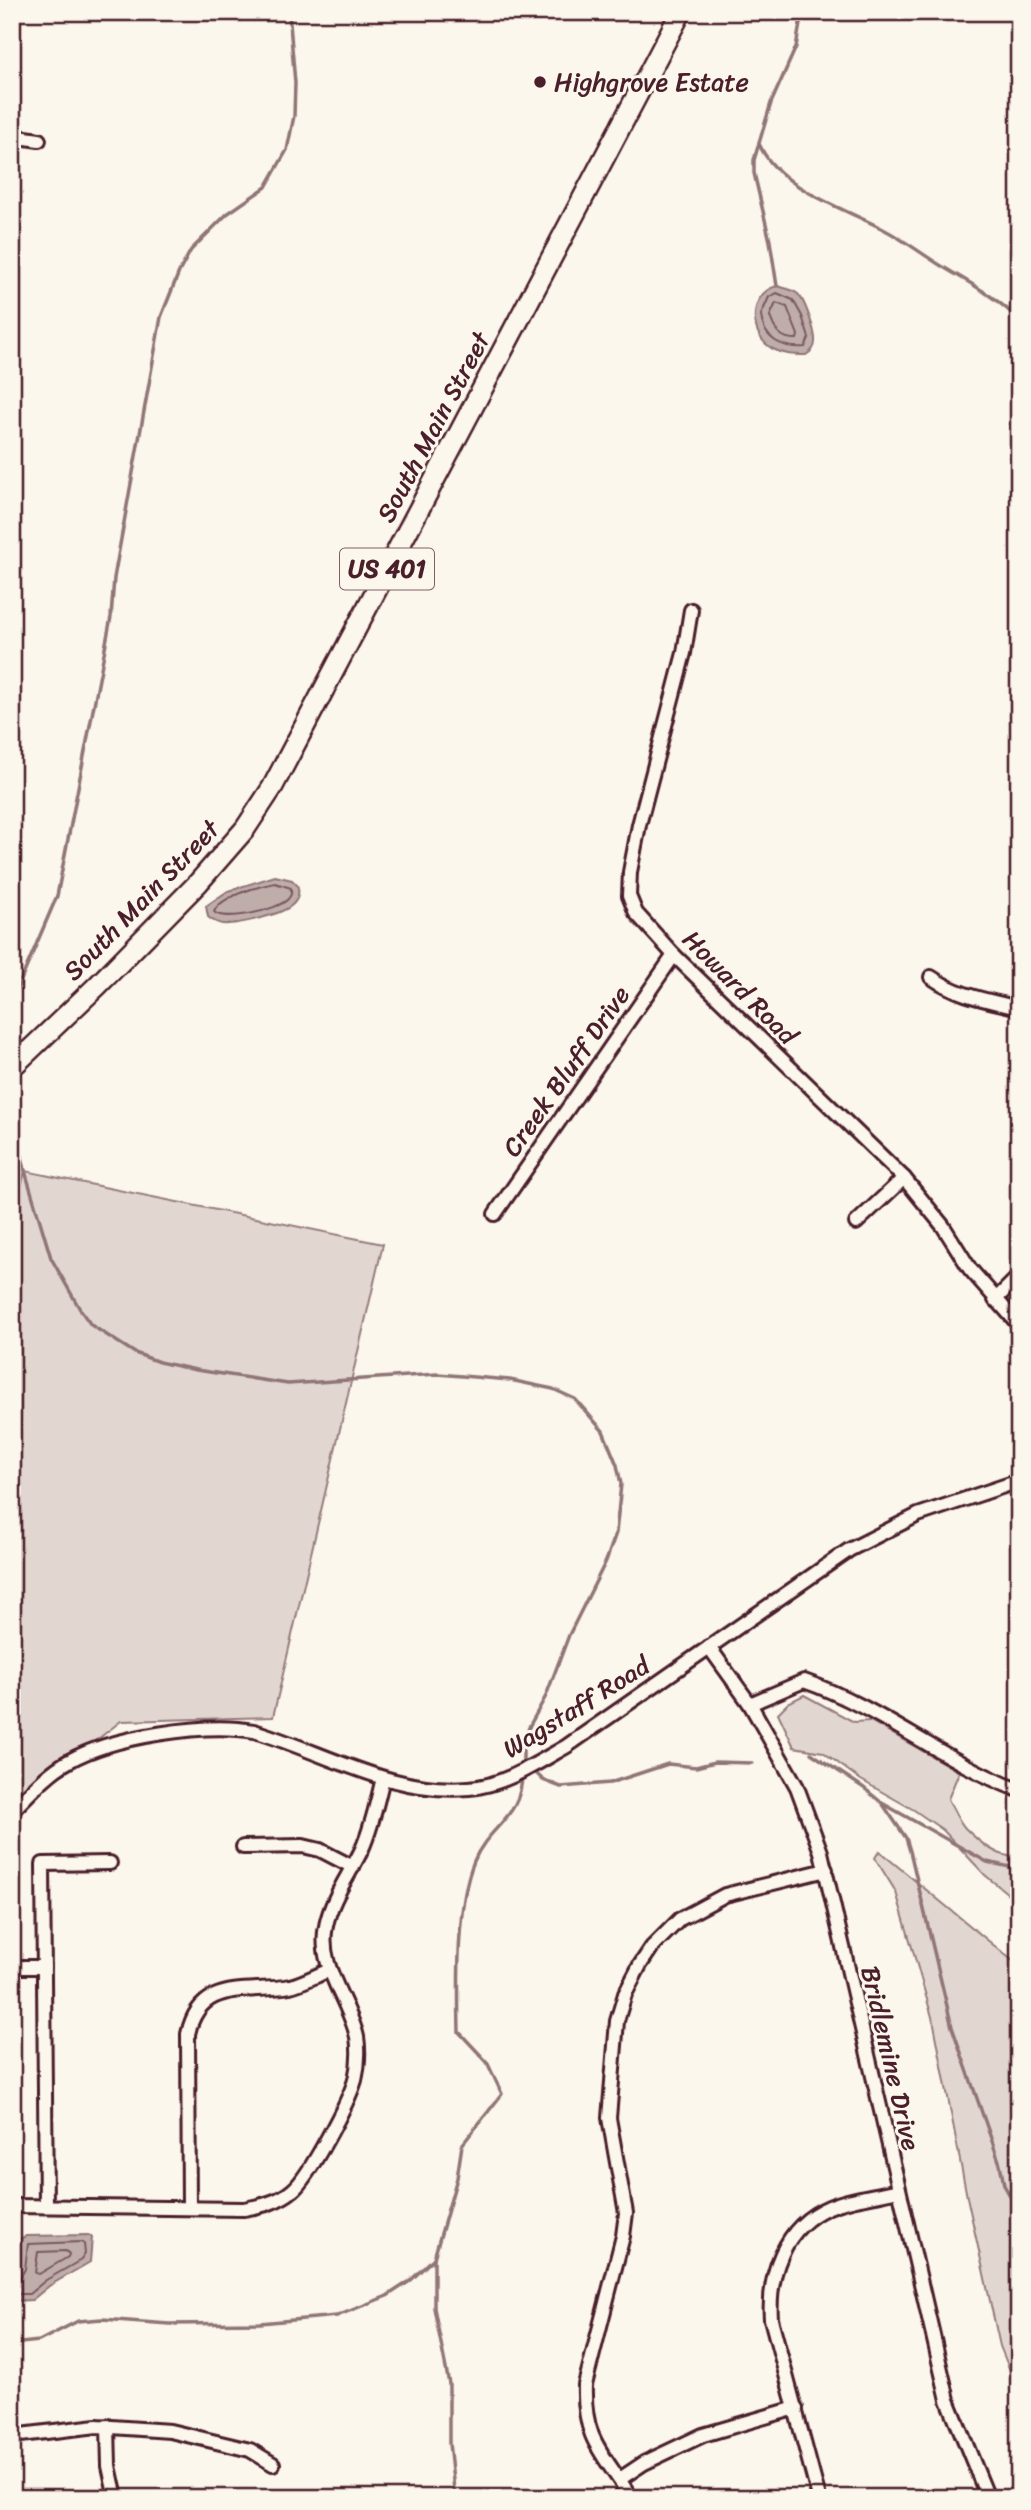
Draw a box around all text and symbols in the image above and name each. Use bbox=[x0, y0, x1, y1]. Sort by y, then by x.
place label: Highgrove Estate bbox=[554, 59, 749, 105]
marker: Highgrove Estate bbox=[532, 74, 548, 90]
street label: South Main Street bbox=[363, 322, 504, 531]
road number: US 401 bbox=[340, 548, 434, 590]
street label: South Main Street bbox=[51, 807, 232, 992]
street label: Howard Road bbox=[671, 918, 811, 1058]
street label: Creek Bluff Drive bbox=[490, 976, 642, 1166]
street label: Wagstaff Road bbox=[493, 1642, 661, 1771]
street label: Bridlemine Drive bbox=[847, 1961, 935, 2155]

